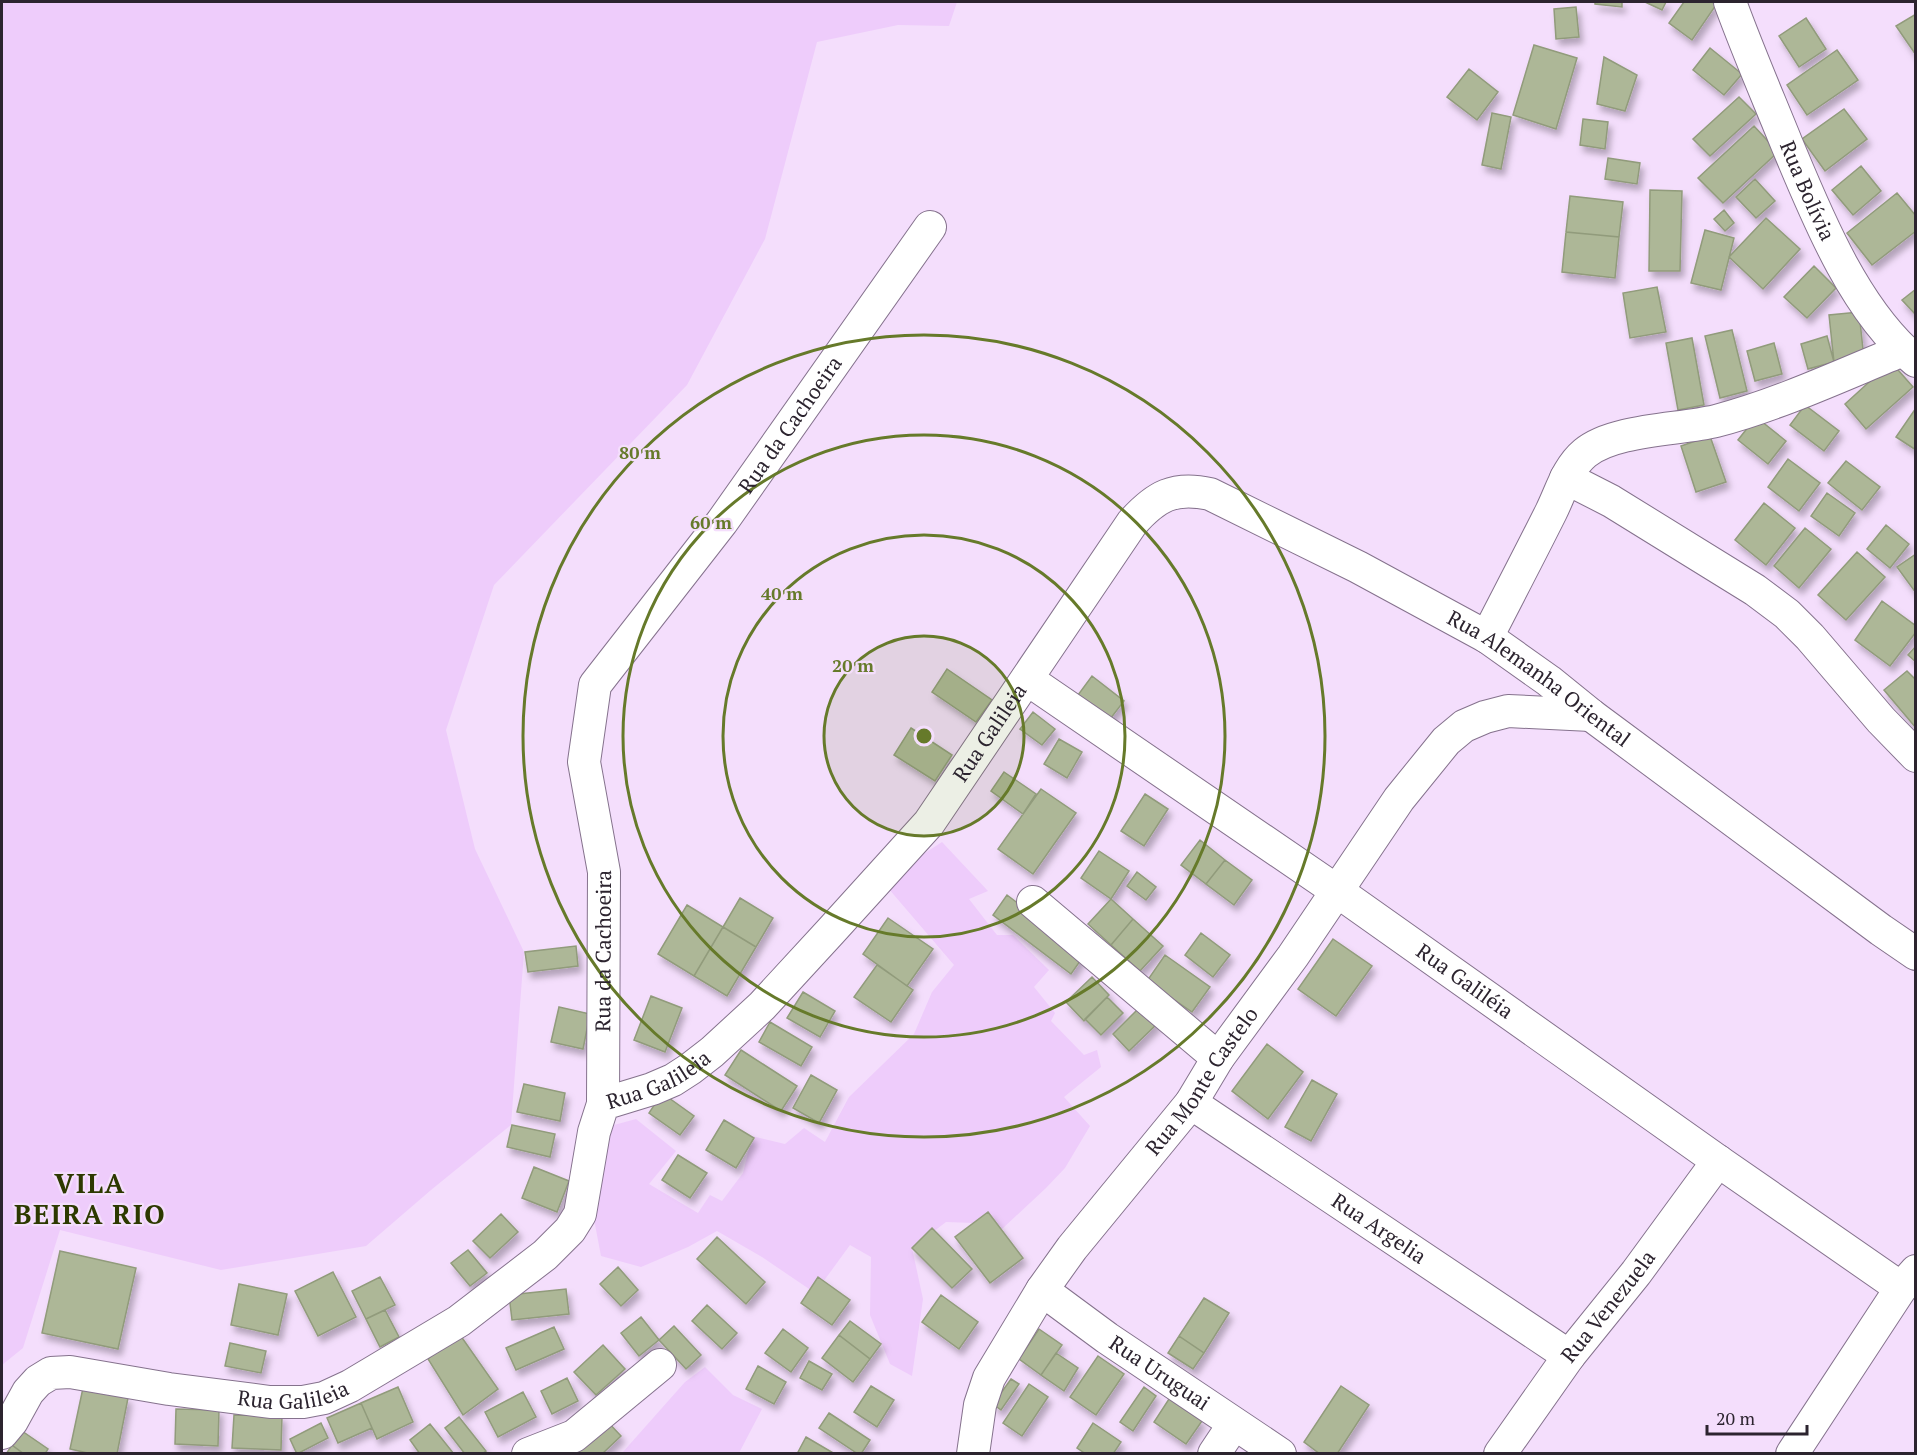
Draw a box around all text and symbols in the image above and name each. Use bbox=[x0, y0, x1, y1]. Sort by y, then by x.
street label: Rua Bolívia bbox=[1774, 136, 1842, 245]
street label: Rua da Cachoeira bbox=[732, 350, 848, 499]
text: 80 m bbox=[619, 440, 661, 464]
text: 60 m bbox=[690, 510, 732, 534]
text: 40 m bbox=[761, 581, 803, 605]
street label: Rua Alemanha Oriental bbox=[1443, 603, 1637, 753]
text: 20 m bbox=[832, 653, 874, 677]
street label: Rua Galileia bbox=[946, 677, 1033, 787]
centre of rings bbox=[914, 726, 934, 746]
street label: Rua da Cachoeira bbox=[588, 870, 617, 1032]
street label: Rua Galiléia bbox=[1411, 937, 1520, 1025]
street label: Rua Monte Castelo bbox=[1139, 1001, 1264, 1161]
street label: Rua Galileia bbox=[603, 1043, 716, 1115]
district label: VILA BEIRA RIO bbox=[14, 1165, 166, 1232]
street label: Rua Argelia bbox=[1327, 1186, 1432, 1270]
street label: Rua Venezuela bbox=[1554, 1244, 1661, 1368]
street label: Rua Uruguai bbox=[1104, 1329, 1216, 1416]
street label: Rua Galileia bbox=[236, 1373, 353, 1415]
scale bar bbox=[1707, 1398, 1808, 1436]
text: 20 m bbox=[1716, 1406, 1756, 1430]

